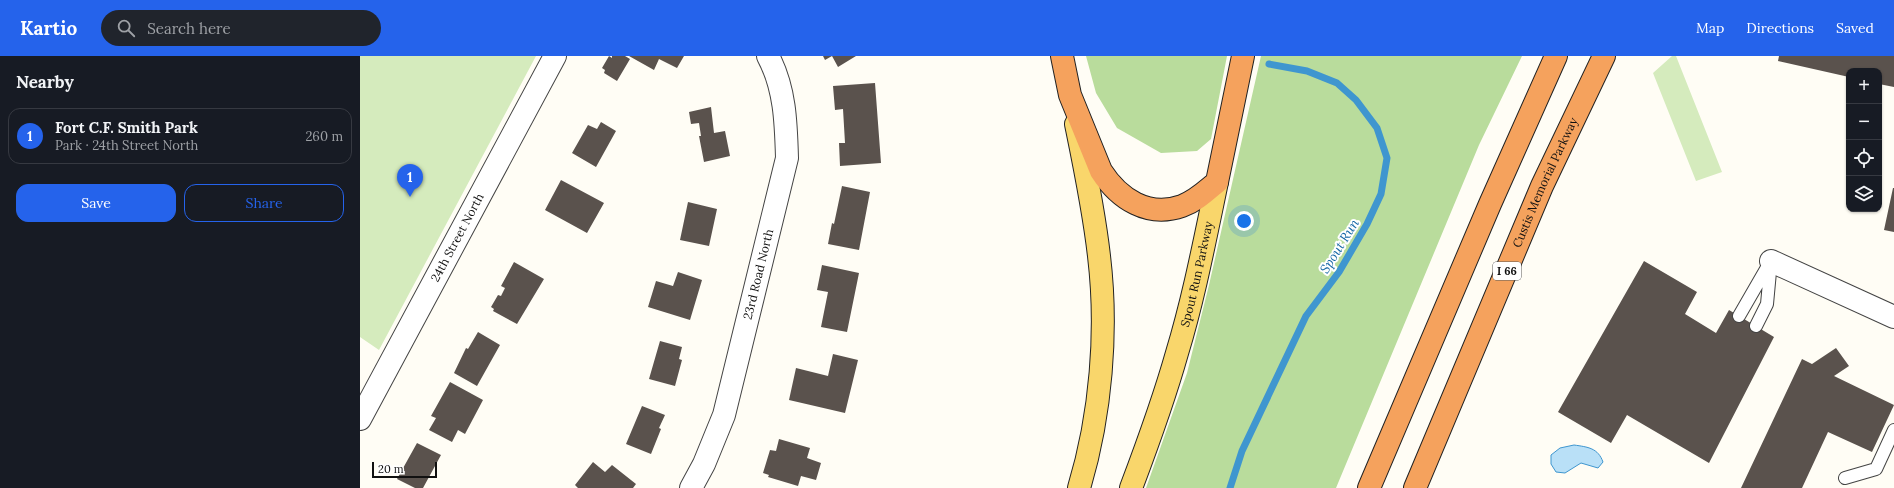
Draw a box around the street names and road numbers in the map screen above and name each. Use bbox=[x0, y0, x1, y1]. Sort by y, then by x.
street label: Custis Memorial Parkway bbox=[1509, 114, 1581, 250]
street label: 24th Street North bbox=[427, 191, 487, 284]
street label: Spout Run Parkway bbox=[1177, 219, 1216, 329]
street label: 23rd Road North bbox=[740, 227, 776, 321]
road number: I 66 bbox=[1493, 262, 1521, 280]

